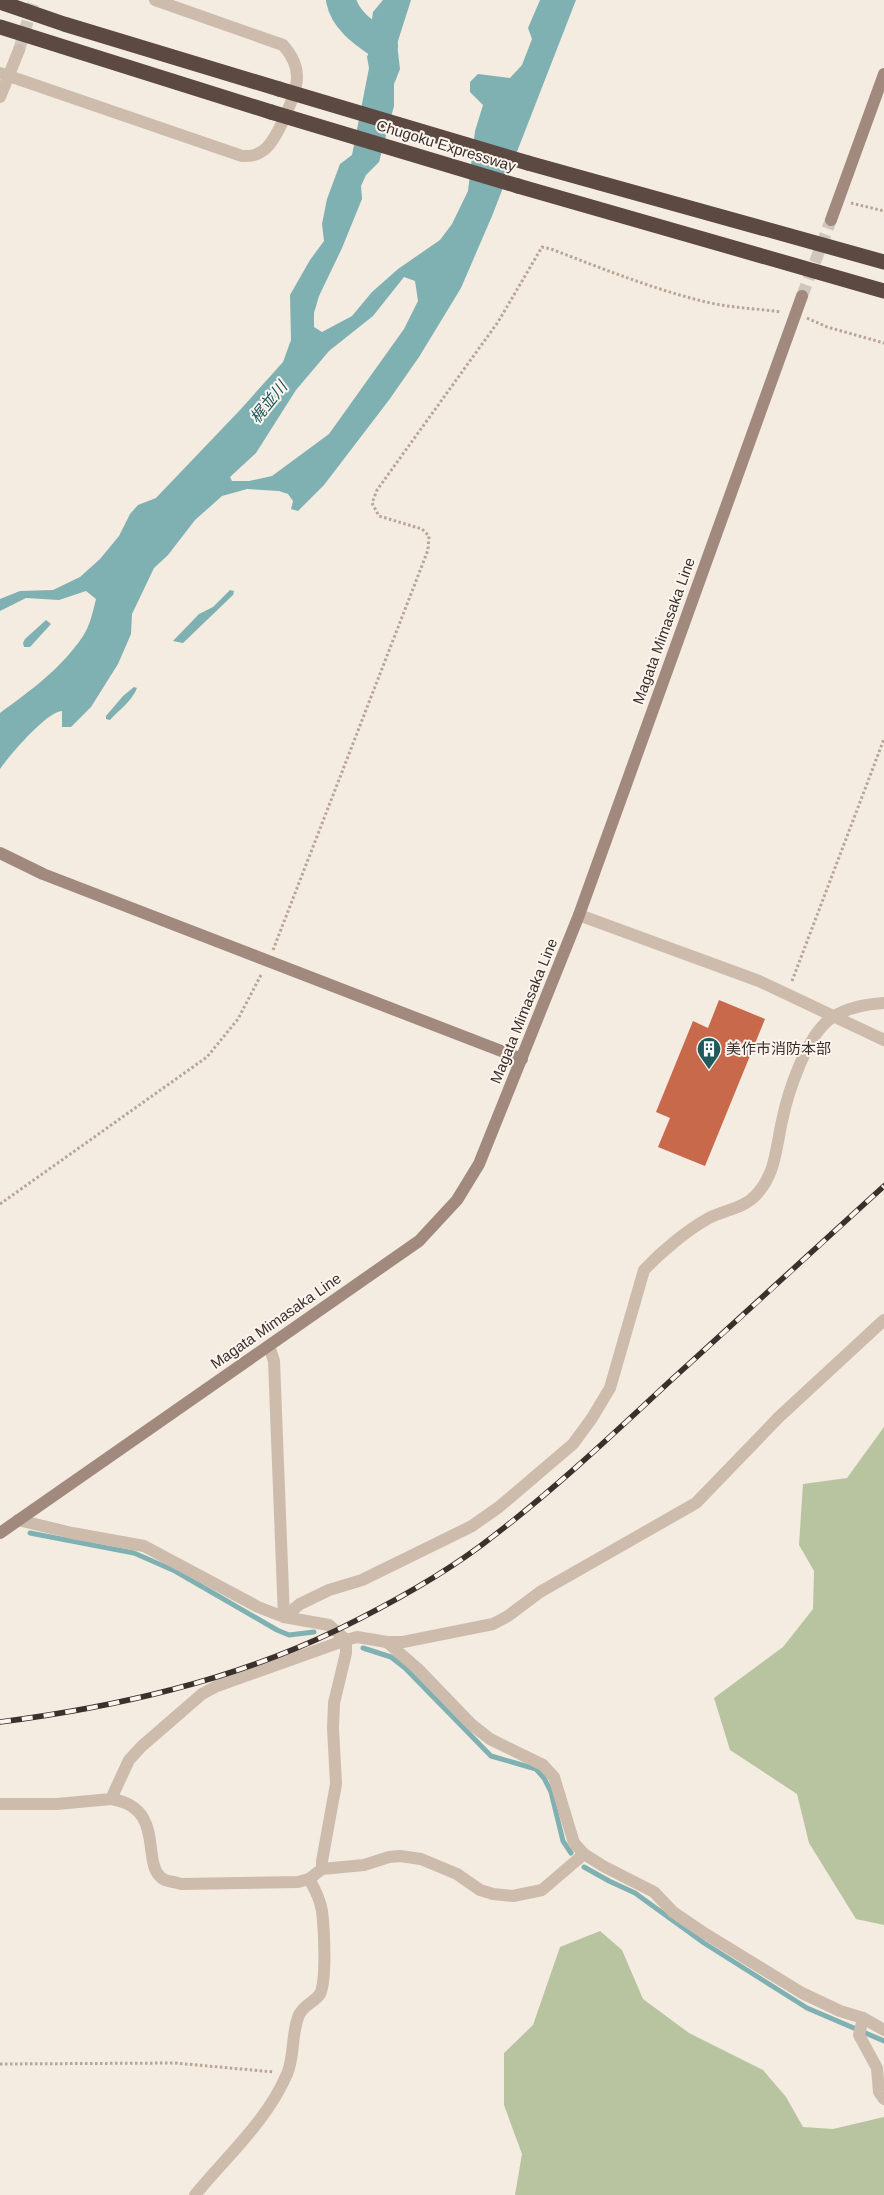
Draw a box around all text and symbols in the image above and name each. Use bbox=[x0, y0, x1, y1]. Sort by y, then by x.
street label: Chugoku Expressway bbox=[374, 116, 518, 175]
water label: 梶並川 bbox=[247, 377, 291, 426]
street label: Magata Mimasaka Line bbox=[629, 555, 698, 707]
street label: Magata Mimasaka Line bbox=[487, 936, 560, 1086]
building icon: 美作市消防本部 bbox=[696, 1036, 722, 1070]
place label: 美作市消防本部 bbox=[726, 1040, 831, 1057]
street label: Magata Mimasaka Line bbox=[207, 1269, 344, 1372]

